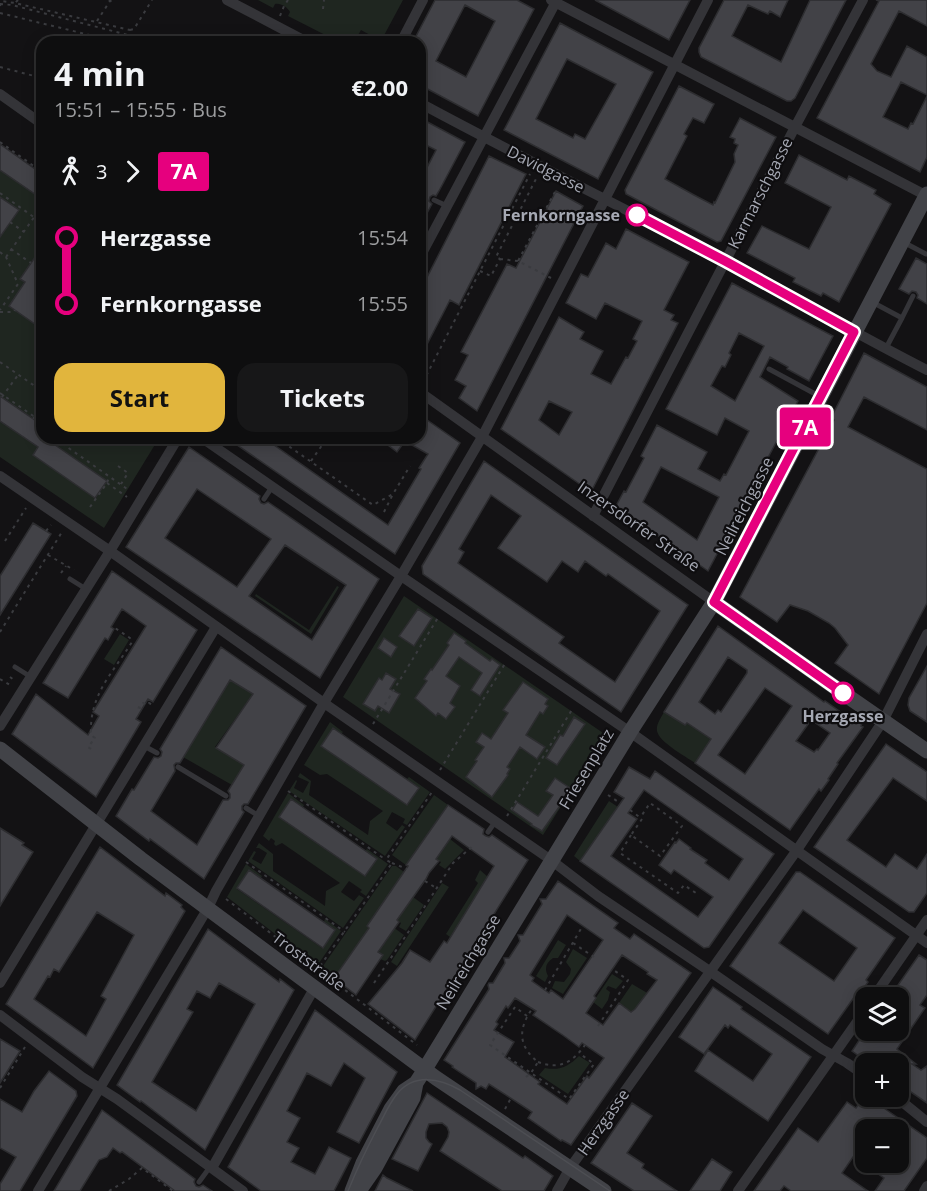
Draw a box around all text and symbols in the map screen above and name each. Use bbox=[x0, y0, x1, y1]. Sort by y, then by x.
text: 4 min bbox=[54, 51, 146, 96]
text: €2.00 bbox=[351, 72, 408, 102]
text: 15:51 – 15:55 · Bus bbox=[54, 96, 227, 123]
street label: Karmarschgasse bbox=[722, 133, 798, 253]
street label: Davidgasse bbox=[504, 140, 588, 198]
icon: walk bbox=[54, 155, 87, 188]
icon: forward bbox=[116, 155, 149, 188]
text: 7A bbox=[170, 157, 197, 185]
text: 3 bbox=[96, 158, 107, 185]
place label: Fernkorngasse bbox=[502, 204, 620, 226]
marker: Fernkorngasse bbox=[626, 204, 648, 226]
text: Herzgasse bbox=[100, 222, 211, 252]
text: 15:54 bbox=[357, 224, 408, 251]
text: Fernkorngasse bbox=[100, 288, 262, 318]
text: 15:55 bbox=[357, 290, 408, 317]
button: Start bbox=[54, 363, 225, 432]
button: Tickets bbox=[237, 363, 408, 432]
line badge: 7A bbox=[778, 408, 832, 446]
text: 7A bbox=[792, 413, 818, 441]
street label: Neilreichgasse bbox=[710, 453, 778, 559]
street label: Inzersdorfer Straße bbox=[573, 475, 705, 577]
marker: Herzgasse bbox=[832, 682, 854, 704]
place label: Herzgasse bbox=[803, 705, 883, 727]
street label: Friesenplatz bbox=[553, 725, 619, 813]
street label: Neilreichgasse bbox=[431, 910, 505, 1014]
street label: Troststraße bbox=[268, 926, 350, 996]
map controls bbox=[855, 987, 909, 1173]
button: layers bbox=[855, 987, 909, 1041]
button: + bbox=[855, 1053, 909, 1107]
street label: Herzgasse bbox=[572, 1084, 634, 1160]
button: − bbox=[855, 1119, 909, 1173]

